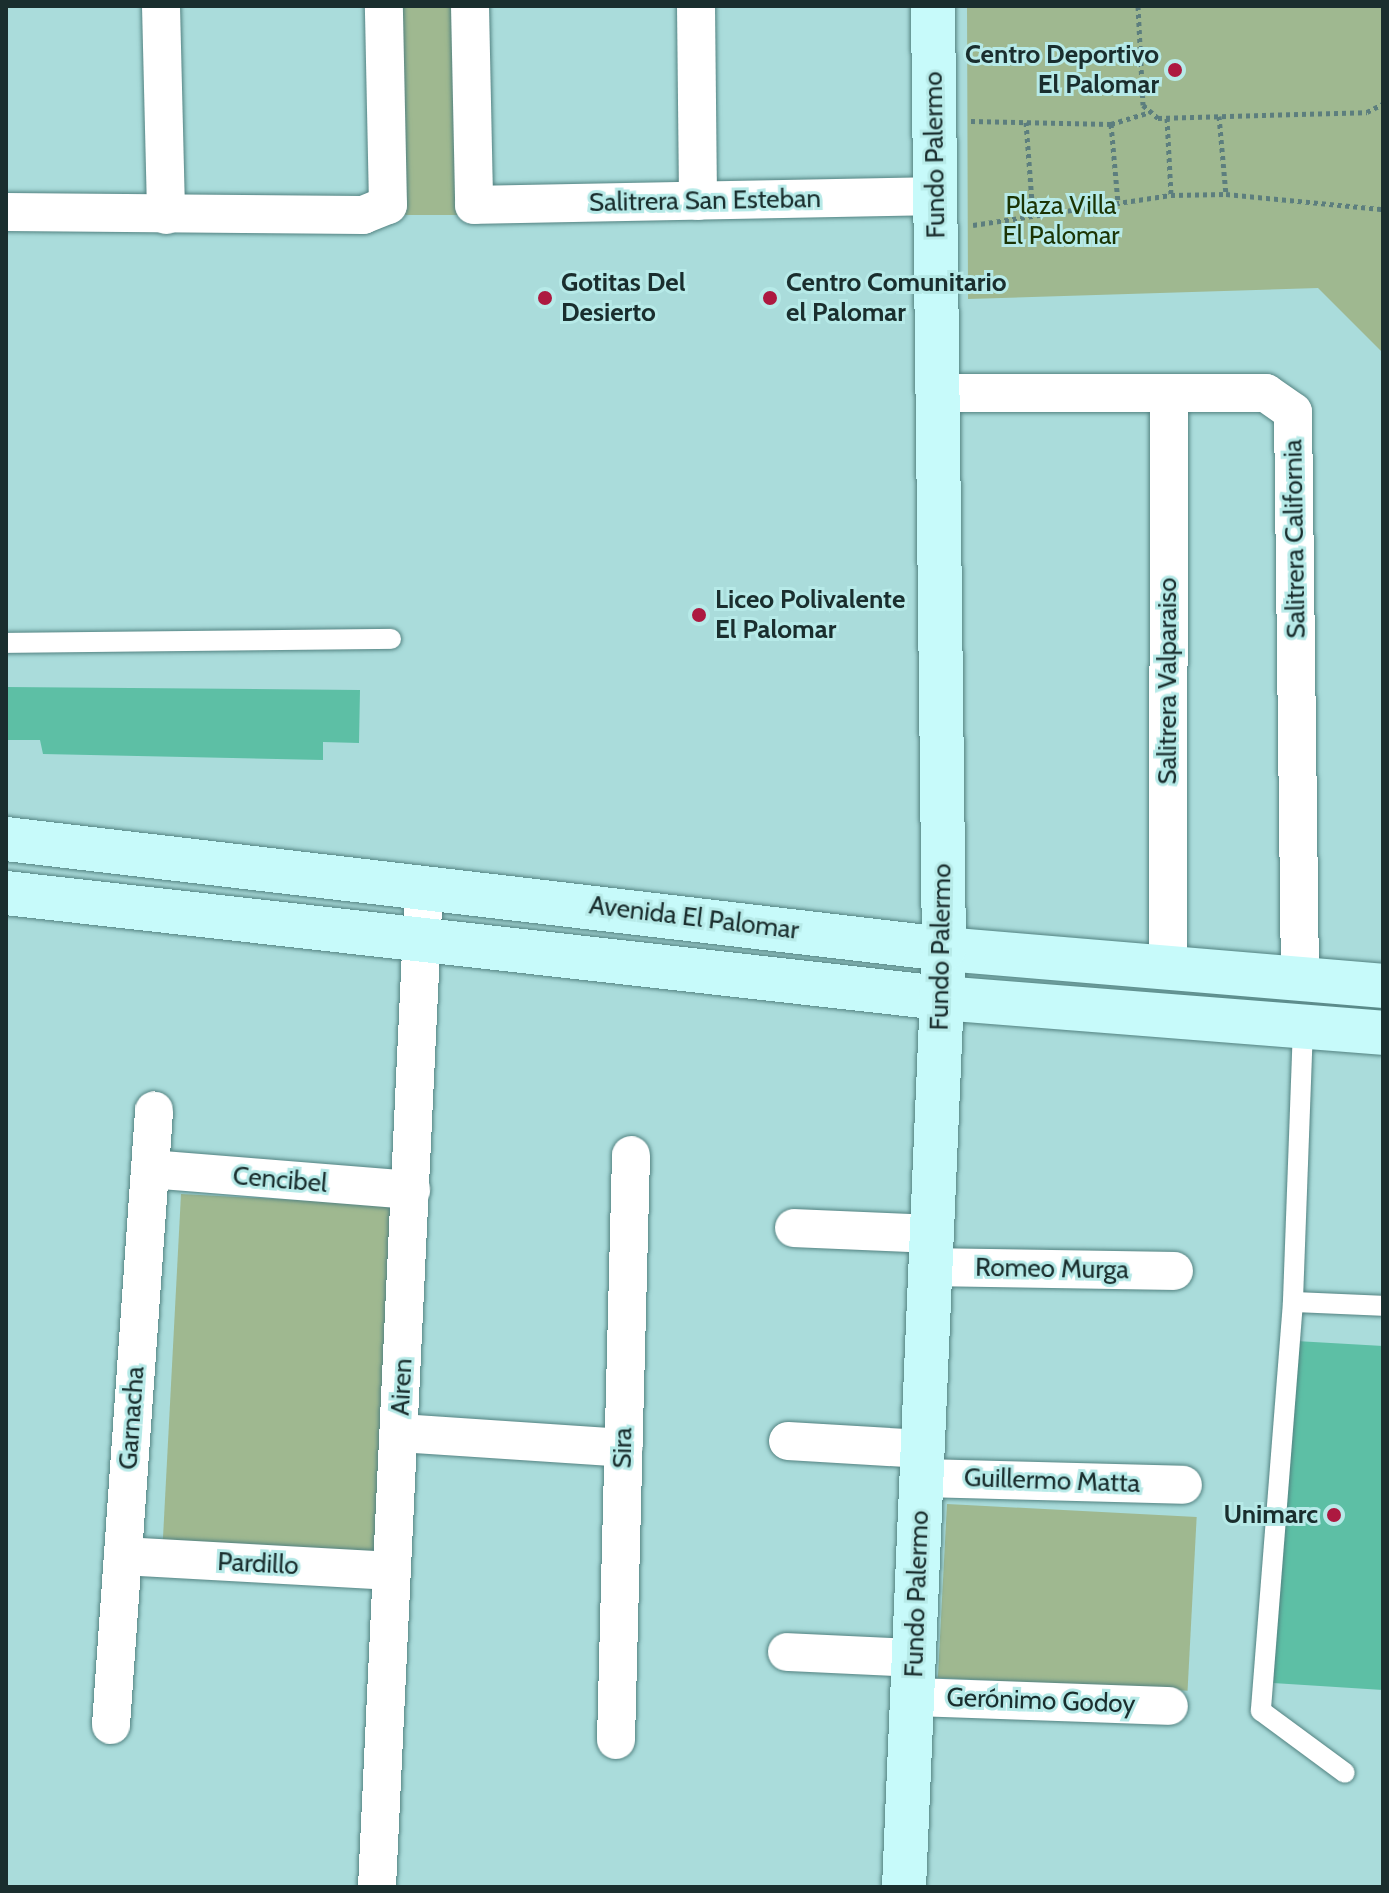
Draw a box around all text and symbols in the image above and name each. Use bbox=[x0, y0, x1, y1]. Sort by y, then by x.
place label: Centro Deportivo El Palomar bbox=[965, 39, 1159, 100]
marker: Centro Deportivo El Palomar bbox=[1166, 61, 1184, 79]
street label: Fundo Palermo bbox=[918, 71, 952, 239]
street label: Salitrera San Esteban bbox=[589, 183, 821, 219]
park label: Plaza Villa El Palomar bbox=[1002, 190, 1120, 252]
place label: Gotitas Del Desierto bbox=[561, 267, 686, 328]
place label: Centro Comunitario el Palomar bbox=[786, 267, 1006, 328]
marker: Gotitas Del Desierto bbox=[536, 289, 554, 307]
marker: Centro Comunitario el Palomar bbox=[761, 289, 779, 307]
street label: Salitrera California bbox=[1278, 439, 1312, 639]
street label: Salitrera Valparaiso bbox=[1152, 577, 1184, 785]
place label: Liceo Polivalente El Palomar bbox=[715, 584, 905, 646]
marker: Liceo Polivalente El Palomar bbox=[690, 606, 708, 624]
street label: Fundo Palermo bbox=[924, 863, 958, 1031]
street label: Avenida El Palomar bbox=[587, 890, 801, 946]
street label: Cencibel bbox=[231, 1160, 329, 1200]
street label: Romeo Murga bbox=[975, 1252, 1129, 1286]
street label: Airen bbox=[385, 1358, 419, 1416]
street label: Garnacha bbox=[113, 1365, 151, 1471]
street label: Sira bbox=[607, 1427, 639, 1469]
street label: Guillermo Matta bbox=[963, 1462, 1141, 1500]
place label: Unimarc bbox=[1223, 1499, 1318, 1531]
marker: Unimarc bbox=[1325, 1506, 1343, 1524]
street label: Fundo Palermo bbox=[898, 1510, 936, 1678]
street label: Pardillo bbox=[217, 1546, 299, 1582]
street label: Gerónimo Godoy bbox=[946, 1682, 1136, 1720]

